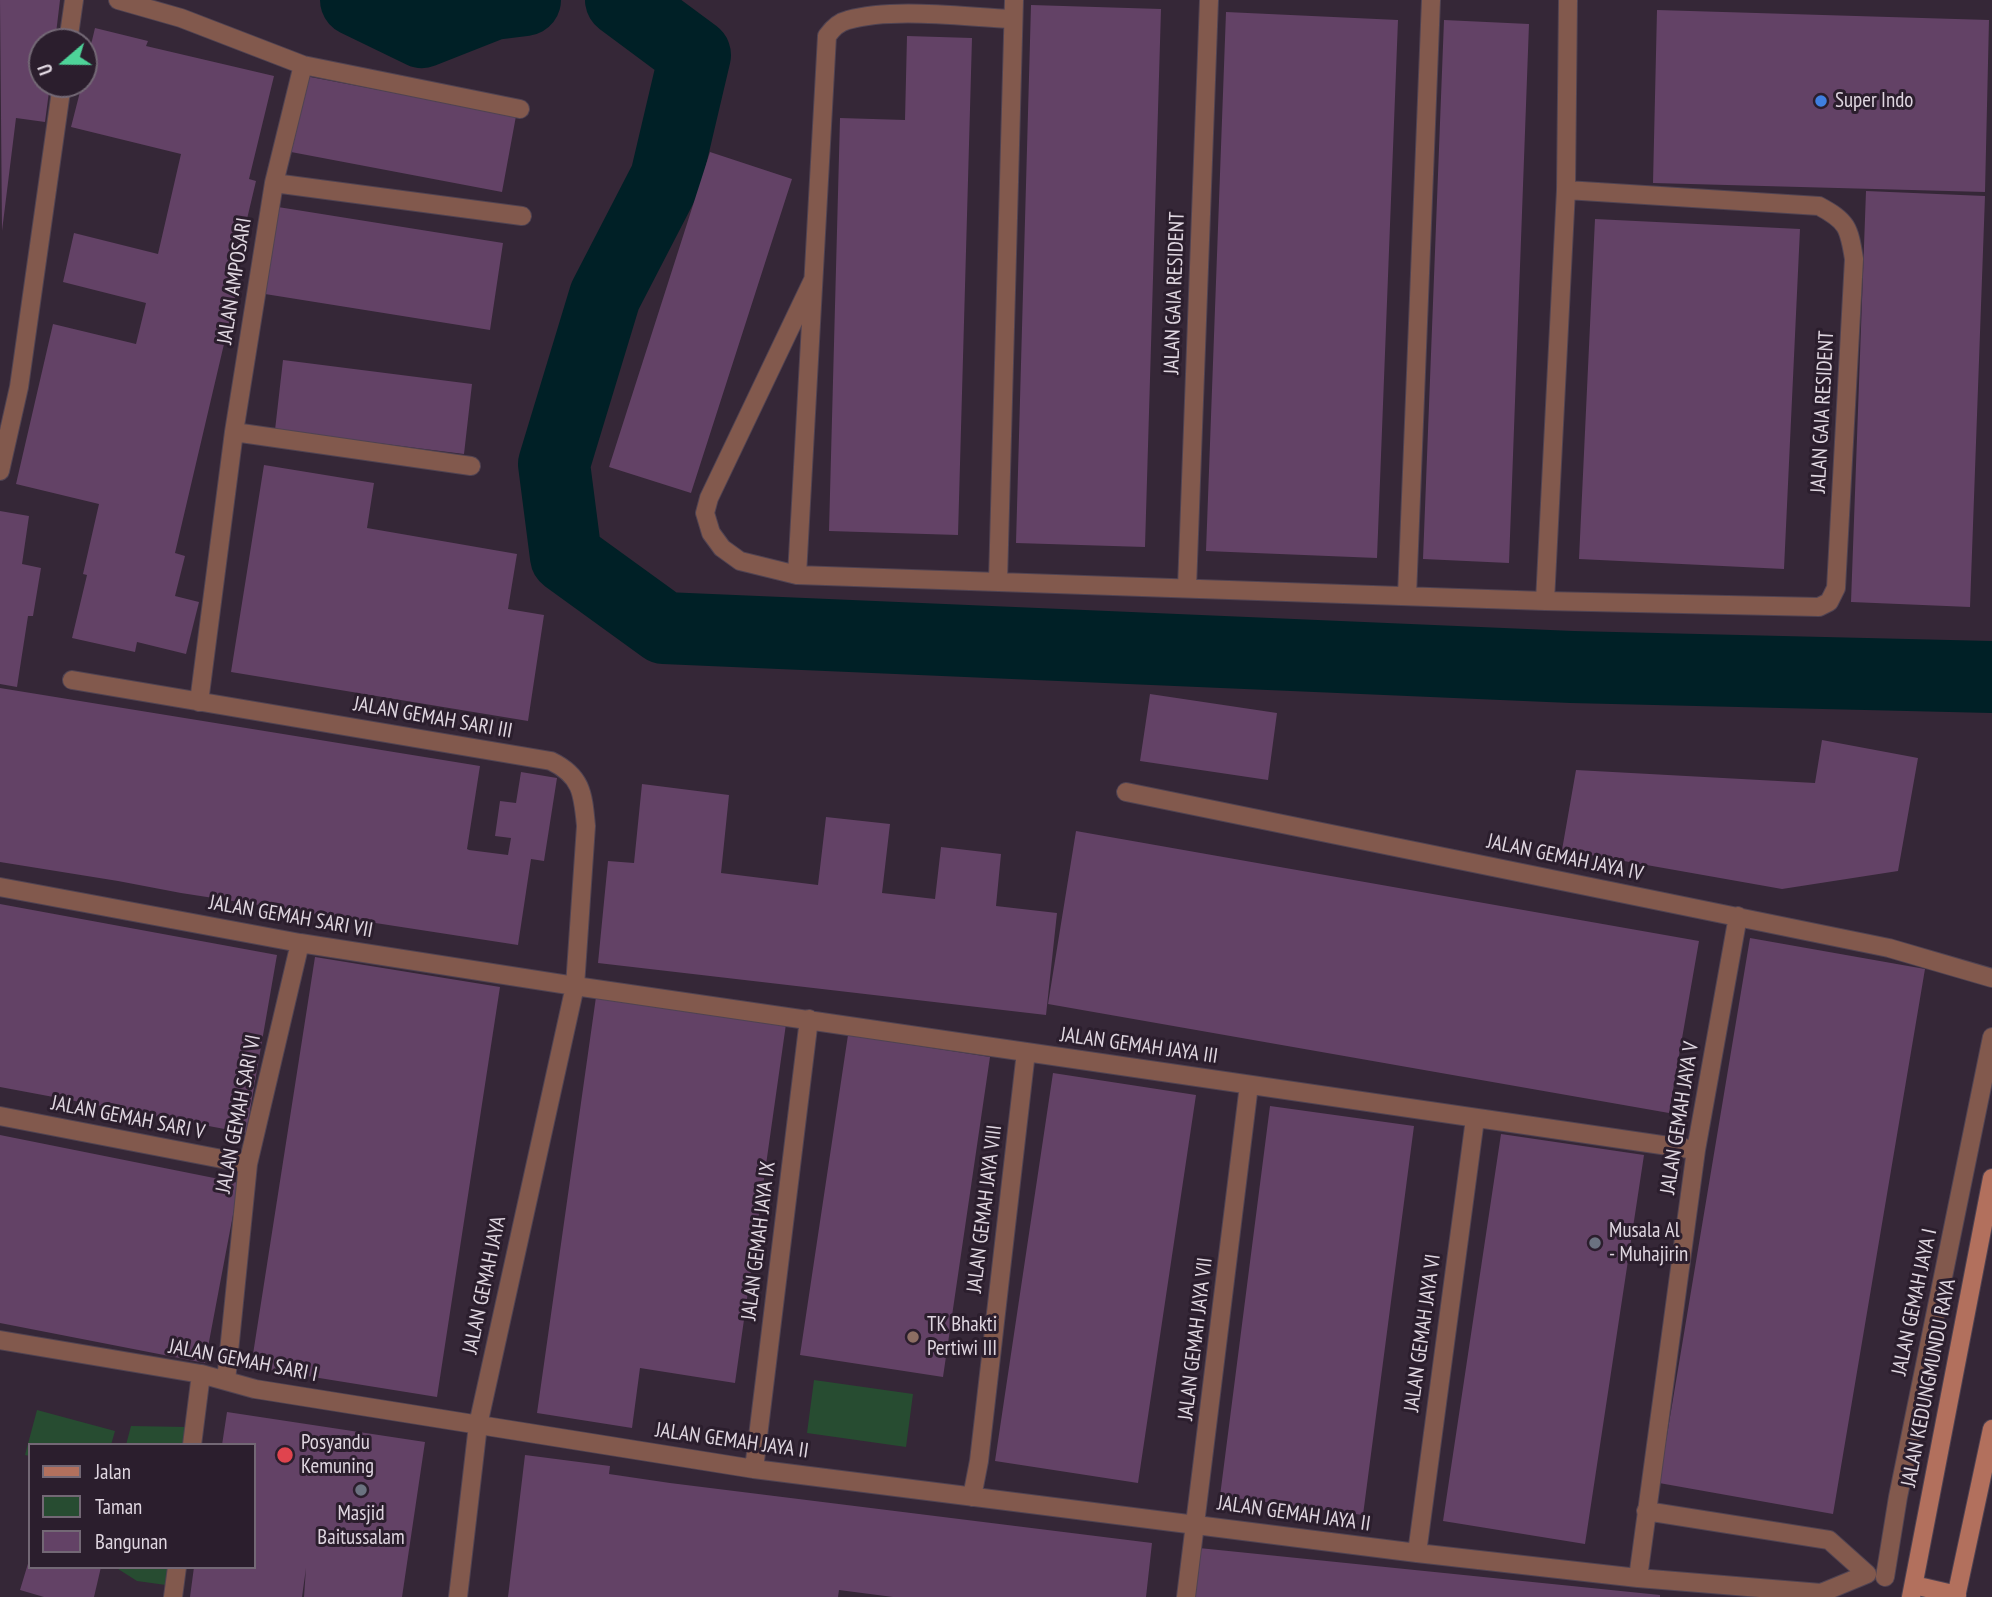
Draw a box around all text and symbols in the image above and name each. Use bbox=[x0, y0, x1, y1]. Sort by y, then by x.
north arrow bbox=[28, 28, 98, 98]
text: U bbox=[32, 61, 58, 78]
place label: Super Indo bbox=[1835, 88, 1913, 114]
marker: Super Indo bbox=[1813, 93, 1829, 109]
street label: JALAN GAIA RESIDENT bbox=[1160, 211, 1190, 375]
street label: JALAN AMPOSARI bbox=[213, 216, 257, 346]
street label: JALAN GAIA RESIDENT bbox=[1806, 330, 1840, 494]
street label: JALAN GEMAH SARI III bbox=[352, 692, 514, 744]
street label: JALAN GEMAH JAYA IV bbox=[1485, 829, 1645, 887]
street label: JALAN GEMAH SARI VII bbox=[207, 890, 375, 944]
street label: JALAN GEMAH JAYA III bbox=[1058, 1022, 1220, 1070]
street label: JALAN GEMAH SARI VI bbox=[211, 1033, 267, 1195]
street label: JALAN GEMAH JAYA V bbox=[1656, 1040, 1704, 1196]
street label: JALAN GEMAH SARI V bbox=[49, 1091, 207, 1145]
street label: JALAN GEMAH JAYA VIII bbox=[962, 1124, 1008, 1294]
street label: JALAN GEMAH JAYA IX bbox=[737, 1160, 781, 1322]
street label: JALAN GEMAH JAYA bbox=[458, 1214, 512, 1356]
place label: Musala Al - Muhajirin bbox=[1609, 1218, 1688, 1268]
street label: JALAN GEMAH JAYA I bbox=[1887, 1226, 1943, 1378]
marker: Musala Al - Muhajirin bbox=[1587, 1235, 1603, 1251]
street label: JALAN GEMAH JAYA VI bbox=[1399, 1253, 1447, 1413]
street label: JALAN GEMAH JAYA VII bbox=[1174, 1256, 1218, 1422]
street label: JALAN KEDUNGMUNDU RAYA bbox=[1896, 1277, 1962, 1489]
place label: TK Bhakti Pertiwi III bbox=[927, 1312, 997, 1362]
marker: TK Bhakti Pertiwi III bbox=[905, 1329, 921, 1345]
street label: JALAN GEMAH SARI I bbox=[166, 1334, 320, 1388]
street label: JALAN GEMAH JAYA II bbox=[654, 1418, 810, 1464]
place label: Posyandu Kemuning bbox=[301, 1430, 374, 1480]
legend bbox=[28, 1443, 256, 1569]
marker: Posyandu Kemuning bbox=[275, 1445, 295, 1465]
text: Jalan bbox=[95, 1458, 131, 1485]
marker: Masjid Baitussalam bbox=[353, 1482, 369, 1498]
street label: JALAN GEMAH JAYA II bbox=[1216, 1491, 1372, 1537]
text: Taman bbox=[95, 1493, 142, 1520]
place label: Masjid Baitussalam bbox=[317, 1501, 405, 1551]
text: Bangunan bbox=[95, 1528, 168, 1555]

